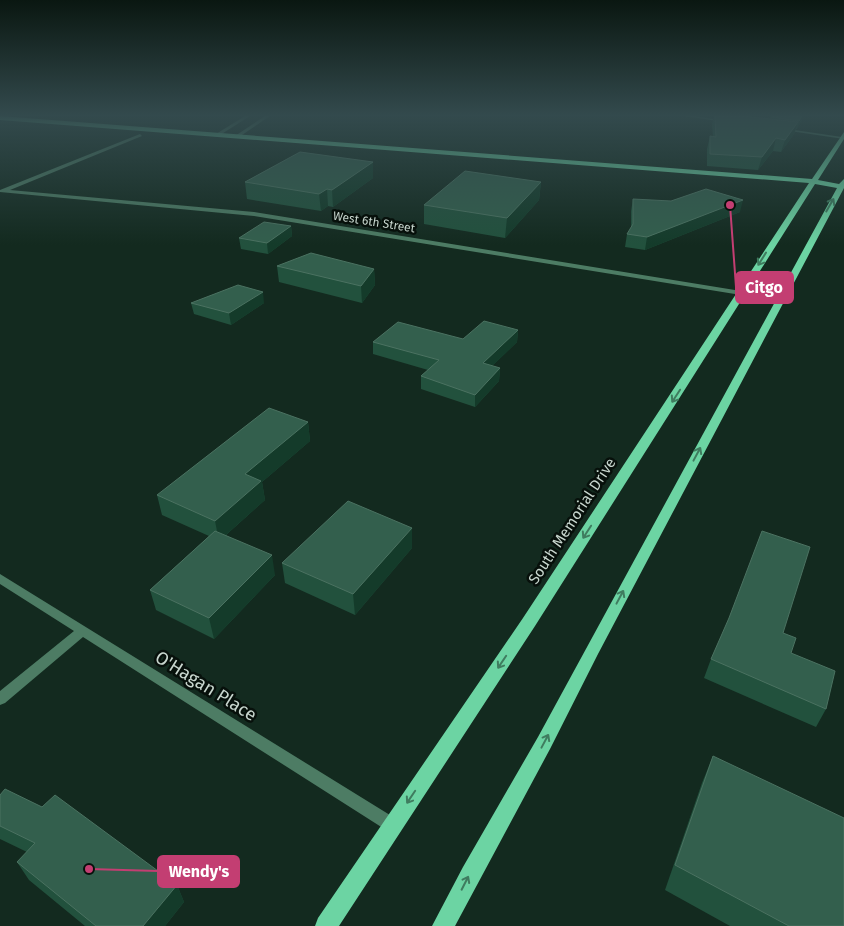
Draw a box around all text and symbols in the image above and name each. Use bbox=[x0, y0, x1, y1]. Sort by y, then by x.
one-way arrow bbox=[826, 198, 836, 212]
street label: West 6th Street bbox=[332, 209, 417, 236]
one-way arrow bbox=[757, 251, 767, 265]
callout: Citgo bbox=[736, 272, 793, 303]
text: Citgo bbox=[745, 278, 783, 297]
one-way arrow bbox=[670, 389, 680, 403]
one-way arrow bbox=[692, 446, 702, 461]
street label: South Memorial Drive bbox=[524, 455, 620, 587]
one-way arrow bbox=[581, 525, 591, 539]
one-way arrow bbox=[616, 590, 625, 605]
street label: O'Hagan Place bbox=[151, 646, 261, 726]
one-way arrow bbox=[497, 655, 507, 669]
one-way arrow bbox=[541, 734, 550, 749]
one-way arrow bbox=[406, 790, 416, 804]
callout: Wendy's bbox=[158, 856, 239, 887]
text: Wendy's bbox=[169, 862, 230, 881]
one-way arrow bbox=[460, 875, 470, 890]

